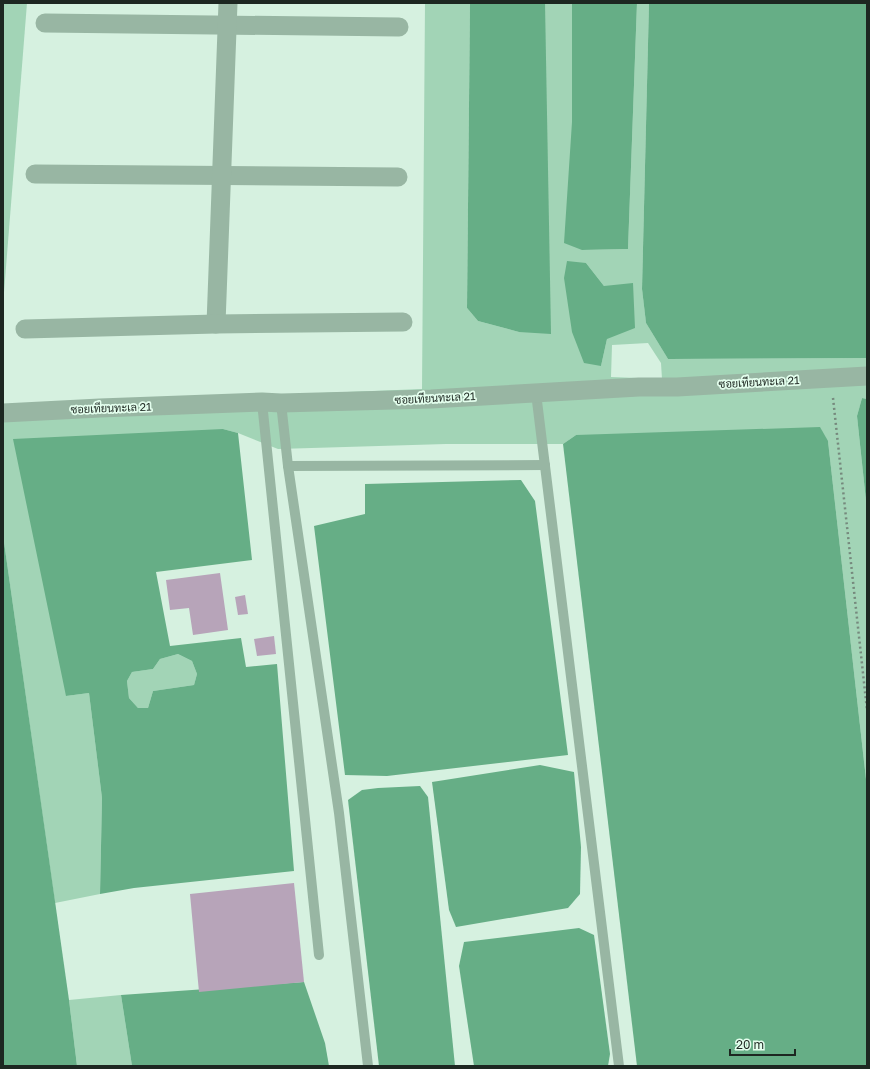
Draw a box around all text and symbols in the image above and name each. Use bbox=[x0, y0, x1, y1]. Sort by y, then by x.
street label: ซอยเทียนทะเล 21 bbox=[718, 372, 800, 390]
street label: ซอยเทียนทะเล 21 bbox=[394, 388, 476, 406]
street label: ซอยเทียนทะเล 21 bbox=[70, 399, 152, 415]
scale bar bbox=[730, 1031, 795, 1057]
text: 20 m bbox=[736, 1037, 764, 1052]

